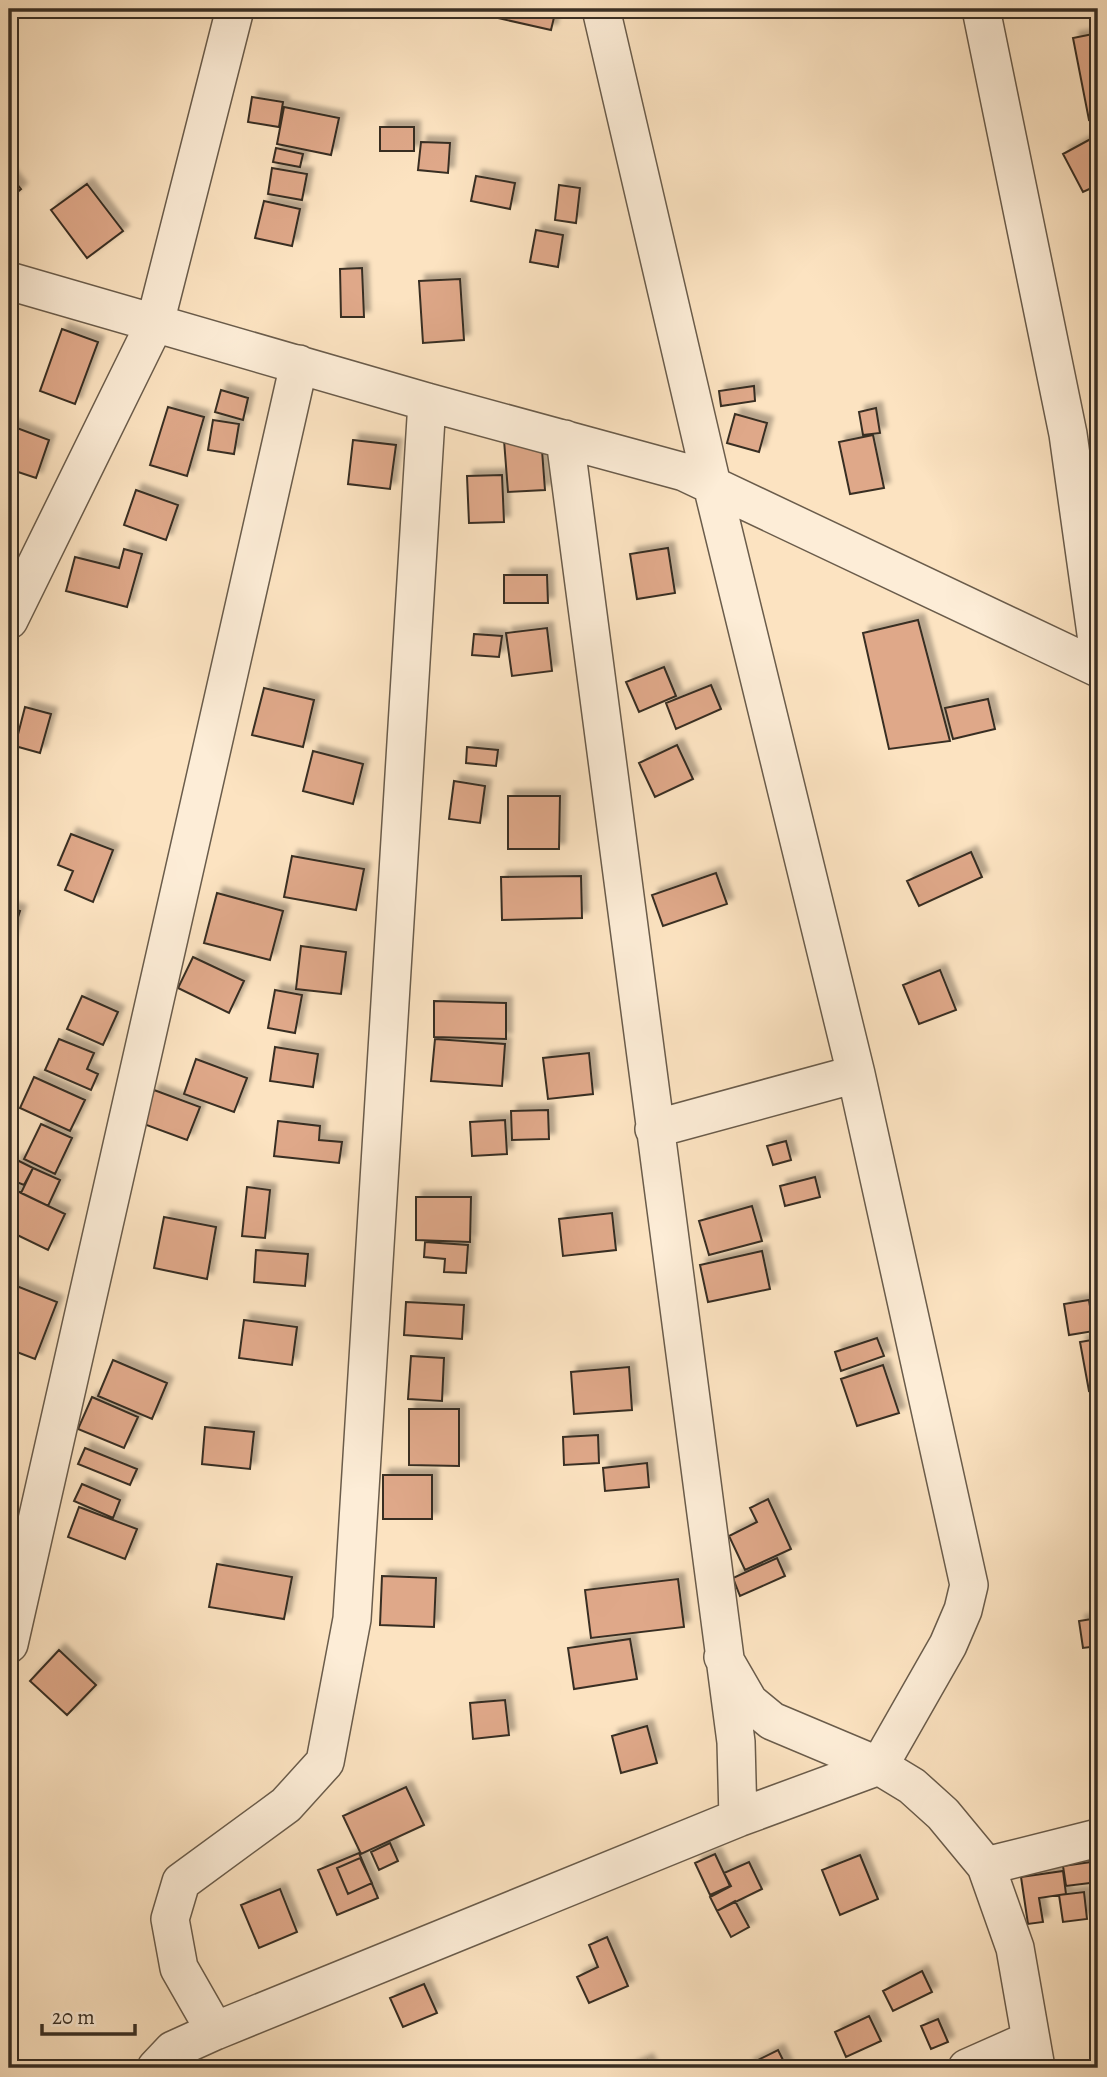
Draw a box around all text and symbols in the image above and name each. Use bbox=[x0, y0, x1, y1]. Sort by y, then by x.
scale bar bbox=[42, 1993, 135, 2037]
text: 20 m bbox=[52, 2003, 95, 2031]

